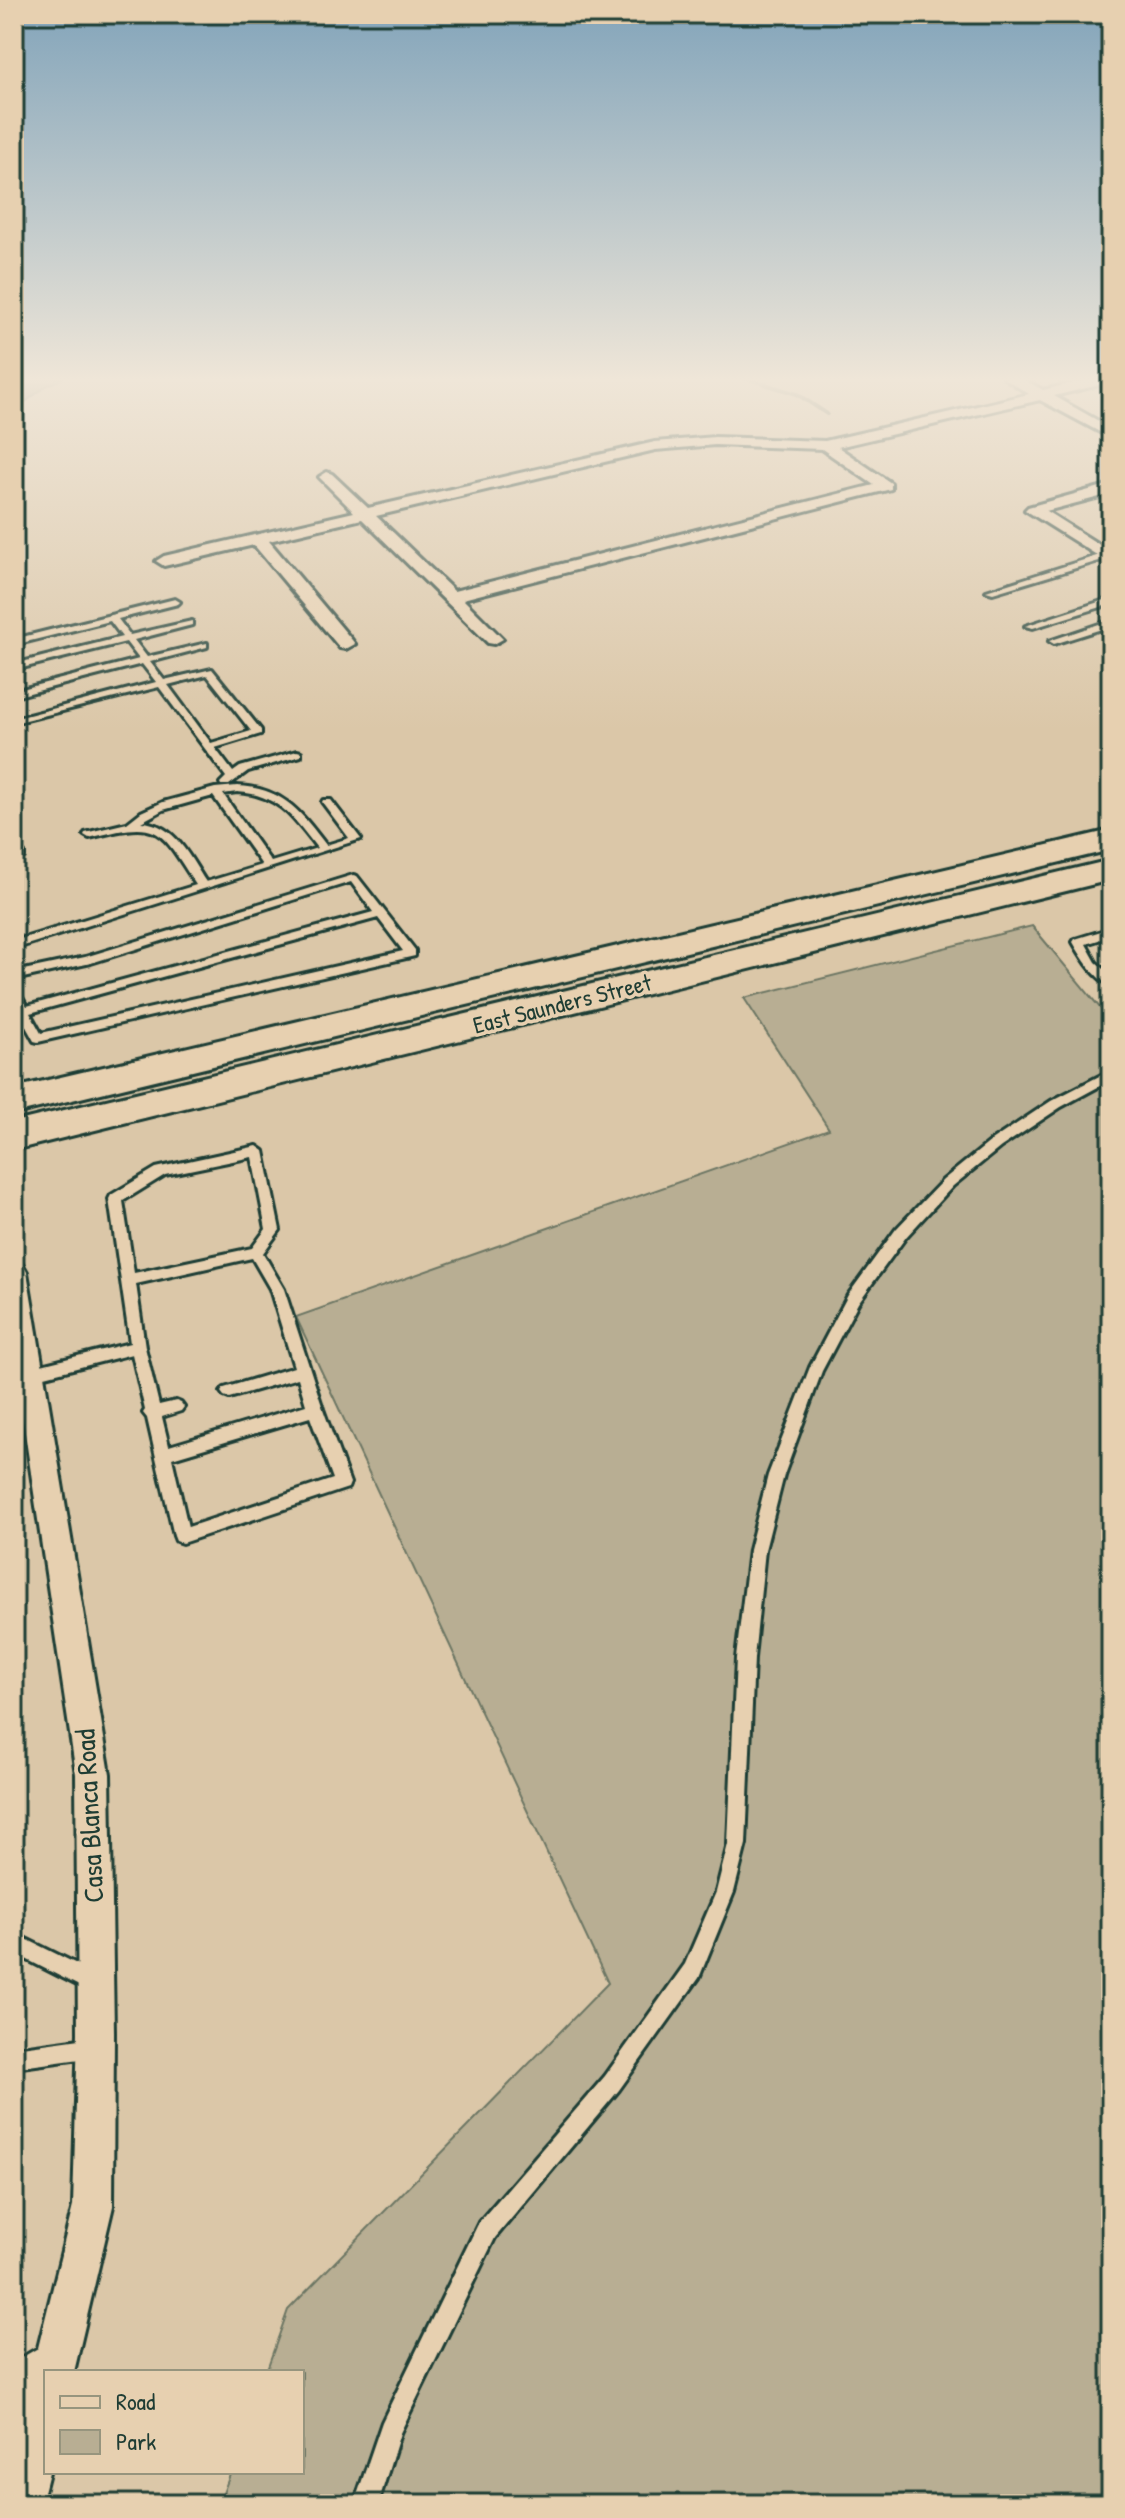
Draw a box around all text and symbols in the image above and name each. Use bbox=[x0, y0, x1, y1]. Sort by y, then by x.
street label: East Saunders Street bbox=[469, 965, 655, 1041]
street label: Casa Blanca Road bbox=[65, 1728, 113, 1904]
legend bbox=[44, 2370, 304, 2474]
text: Road bbox=[116, 2385, 155, 2417]
text: Park bbox=[116, 2425, 156, 2457]

